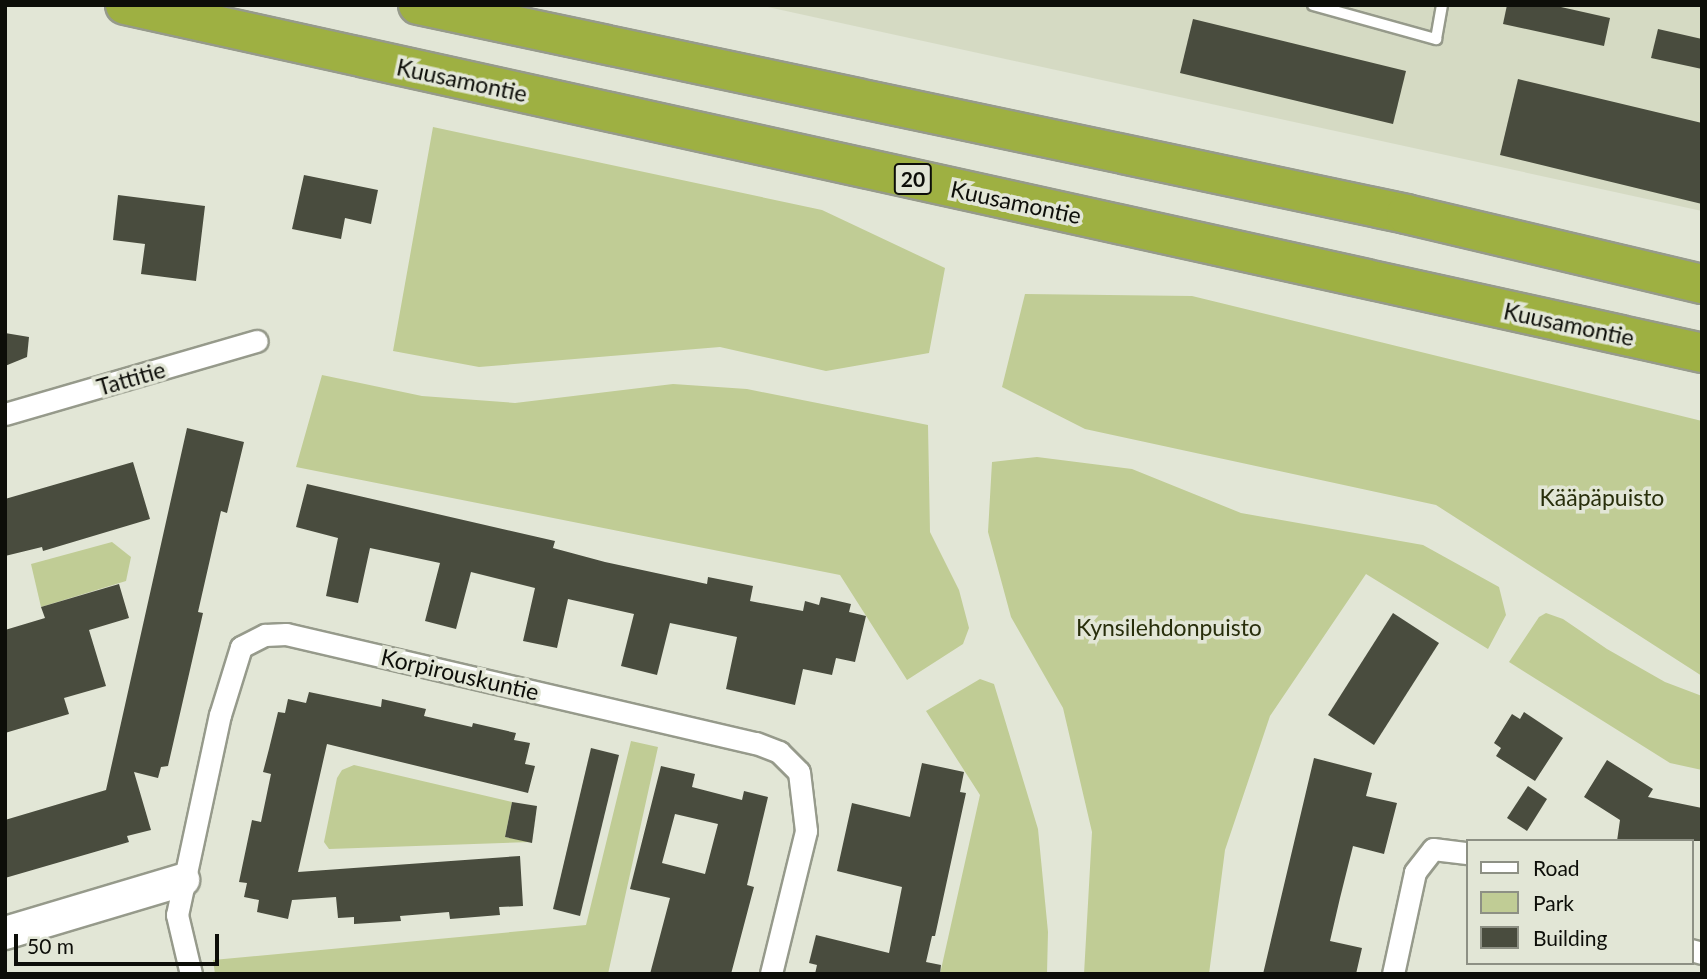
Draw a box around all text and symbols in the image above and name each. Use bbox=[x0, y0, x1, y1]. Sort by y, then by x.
street label: Kuusamontie bbox=[394, 53, 530, 107]
road number: 20 bbox=[894, 162, 932, 196]
street label: Kuusamontie bbox=[948, 175, 1084, 229]
street label: Kuusamontie bbox=[1501, 297, 1637, 351]
street label: Tattitie bbox=[94, 355, 168, 401]
park label: Kääpäpuisto bbox=[1540, 483, 1664, 511]
park label: Kynsilehdonpuisto bbox=[1076, 613, 1262, 641]
street label: Korpirouskuntie bbox=[378, 642, 542, 706]
legend bbox=[1466, 839, 1693, 965]
text: Road bbox=[1533, 855, 1580, 880]
text: Park bbox=[1533, 890, 1574, 915]
scale bar bbox=[18, 920, 222, 964]
text: Building bbox=[1533, 925, 1608, 950]
text: 50 m bbox=[27, 933, 74, 958]

